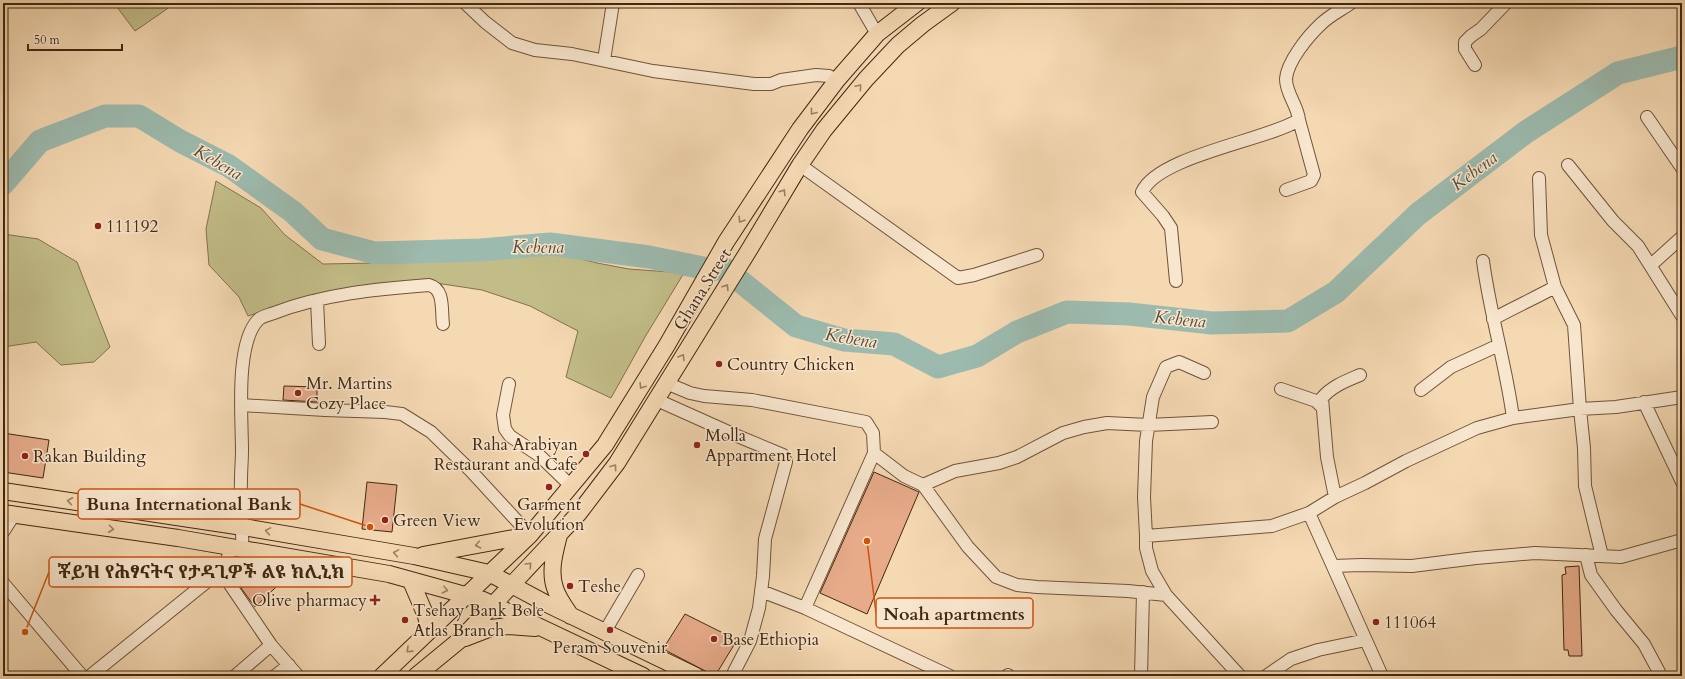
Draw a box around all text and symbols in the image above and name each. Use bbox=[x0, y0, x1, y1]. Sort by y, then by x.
scale bar bbox=[28, 26, 122, 52]
text: 50 m bbox=[34, 32, 61, 48]
one-way arrow bbox=[854, 84, 861, 91]
one-way arrow bbox=[811, 107, 818, 115]
water label: Kebena bbox=[189, 139, 247, 186]
water label: Kebena bbox=[1446, 146, 1503, 197]
one-way arrow bbox=[778, 189, 786, 196]
place label: 111192 bbox=[106, 215, 159, 238]
one-way arrow bbox=[738, 216, 746, 223]
marker: 111192 bbox=[93, 221, 103, 231]
water label: Kebena bbox=[512, 235, 564, 260]
street label: Ghana Street bbox=[668, 243, 737, 335]
one-way arrow bbox=[721, 284, 729, 291]
water label: Kebena bbox=[1153, 304, 1207, 335]
water label: Kebena bbox=[823, 322, 879, 355]
place label: Country Chicken bbox=[727, 353, 855, 376]
one-way arrow bbox=[678, 354, 685, 361]
marker: Country Chicken bbox=[714, 359, 724, 369]
place label: Mr. Martins Cozy Place bbox=[306, 372, 392, 415]
one-way arrow bbox=[640, 382, 647, 389]
marker: Mr. Martins Cozy Place bbox=[293, 388, 303, 398]
place label: Molla Appartment Hotel bbox=[705, 424, 837, 467]
place label: Raha Arabiyan Restaurant and Cafe bbox=[434, 433, 578, 476]
marker: Molla Appartment Hotel bbox=[692, 440, 702, 450]
place label: Rakan Building bbox=[33, 445, 146, 468]
marker: Raha Arabiyan Restaurant and Cafe bbox=[581, 449, 591, 459]
marker: Rakan Building bbox=[20, 451, 30, 461]
one-way arrow bbox=[609, 465, 616, 472]
marker: Garment Evolution bbox=[544, 482, 554, 492]
callout: Buna International Bank bbox=[78, 489, 300, 519]
text: Buna International Bank bbox=[86, 492, 293, 517]
place label: Garment Evolution bbox=[514, 493, 585, 536]
one-way arrow bbox=[67, 497, 73, 506]
place label: Green View bbox=[393, 509, 481, 532]
marker: Green View bbox=[380, 515, 390, 525]
one-way arrow bbox=[108, 524, 114, 533]
one-way arrow bbox=[265, 528, 271, 536]
one-way arrow bbox=[475, 540, 481, 548]
one-way arrow bbox=[393, 549, 399, 557]
callout: ቾይዝ የሕፃናትና የታዳጊዎች ልዩ ክሊኒክ bbox=[49, 557, 352, 587]
text: ቾይዝ የሕፃናትና የታዳጊዎች ልዩ ክሊኒክ bbox=[57, 560, 345, 585]
one-way arrow bbox=[524, 563, 531, 570]
place label: Teshe bbox=[578, 575, 621, 598]
marker: Teshe bbox=[565, 581, 575, 591]
one-way arrow bbox=[442, 585, 448, 593]
place label: Olive pharmacy bbox=[252, 589, 367, 612]
marker: Olive pharmacy bbox=[370, 595, 380, 605]
callout: Noah apartments bbox=[876, 598, 1033, 628]
place label: Tsehay Bank Bole Atlas Branch bbox=[413, 599, 544, 642]
text: Noah apartments bbox=[883, 602, 1025, 627]
place label: 111064 bbox=[1384, 611, 1437, 634]
marker: Tsehay Bank Bole Atlas Branch bbox=[400, 615, 410, 625]
marker: 111064 bbox=[1371, 617, 1381, 627]
marker: Peram Souvenir bbox=[605, 625, 615, 635]
place label: Base Ethiopia bbox=[722, 628, 820, 651]
marker: Base Ethiopia bbox=[709, 634, 719, 644]
place label: Peram Souvenir bbox=[553, 636, 668, 659]
one-way arrow bbox=[406, 646, 414, 653]

